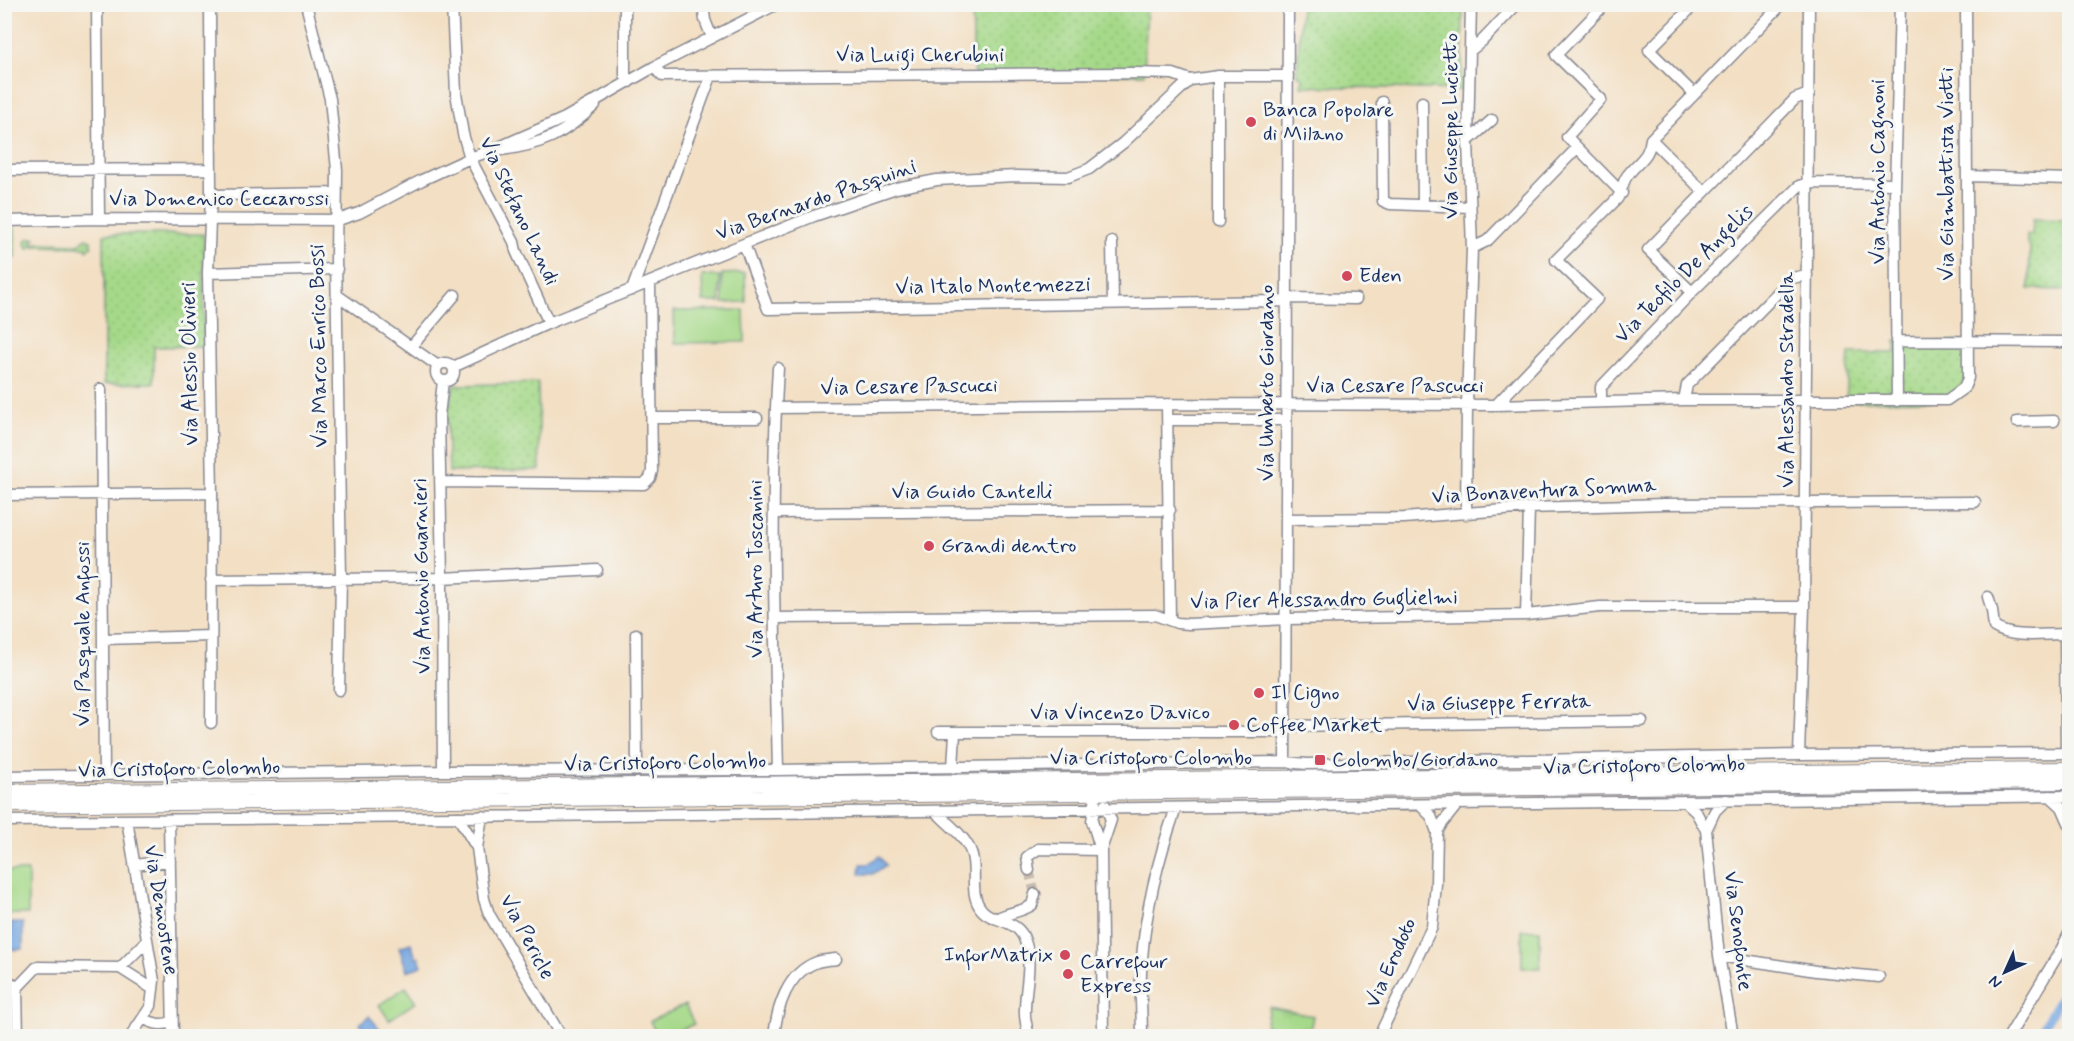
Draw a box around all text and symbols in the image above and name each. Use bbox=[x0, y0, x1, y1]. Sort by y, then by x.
street label: Via Giuseppe Lucietto bbox=[1437, 33, 1465, 219]
street label: Via Luigi Cherubini bbox=[836, 41, 1004, 71]
street label: Via Giambattista Viotti bbox=[1933, 67, 1961, 281]
street label: Via Antonio Cagnoni bbox=[1864, 79, 1894, 265]
place label: Banca Popolare di Milano bbox=[1263, 96, 1394, 148]
marker: Banca Popolare di Milano bbox=[1244, 115, 1258, 129]
street label: Via Stefano Landi bbox=[472, 132, 566, 290]
street label: Via Bernardo Pasquini bbox=[712, 153, 920, 247]
street label: Via Domenico Ceccarossi bbox=[109, 185, 329, 213]
street label: Via Teofilo De Angelis bbox=[1608, 198, 1761, 351]
street label: Via Marco Enrico Bossi bbox=[303, 244, 335, 448]
place label: Eden bbox=[1359, 262, 1402, 290]
marker: Eden bbox=[1340, 269, 1354, 283]
street label: Via Italo Montemezzi bbox=[895, 270, 1091, 302]
street label: Via Alessandro Stradella bbox=[1773, 272, 1801, 488]
street label: Via Alessio Olivieri bbox=[175, 282, 205, 446]
street label: Via Umberto Giordano bbox=[1253, 285, 1281, 481]
street label: Via Cesare Pascucci bbox=[820, 371, 998, 403]
street label: Via Cesare Pascucci bbox=[1306, 372, 1484, 400]
street label: Via Bonaventura Somma bbox=[1431, 471, 1657, 511]
street label: Via Antonio Guarnieri bbox=[406, 478, 438, 674]
street label: Via Guido Cantelli bbox=[891, 478, 1053, 506]
street label: Via Arturo Toscanini bbox=[742, 480, 770, 658]
place label: Grandi dentro bbox=[941, 532, 1076, 560]
marker: Grandi dentro bbox=[922, 539, 936, 553]
street label: Via Pasquale Anfossi bbox=[69, 541, 99, 727]
street label: Via Pier Alessandro Guglielmi bbox=[1190, 584, 1458, 618]
place label: Il Cigno bbox=[1271, 679, 1340, 708]
marker: Il Cigno bbox=[1252, 686, 1266, 700]
street label: Via Giuseppe Ferrata bbox=[1407, 687, 1591, 719]
street label: Via Vincenzo Davico bbox=[1030, 699, 1210, 727]
place label: Coffee Market bbox=[1246, 711, 1383, 739]
marker: Coffee Market bbox=[1227, 718, 1241, 732]
street label: Via Cristoforo Colombo bbox=[1050, 744, 1252, 774]
place label: Colombo/Giordano bbox=[1332, 746, 1498, 774]
street label: Via Cristoforo Colombo bbox=[564, 747, 766, 781]
street label: Via Cristoforo Colombo bbox=[1543, 750, 1745, 784]
street label: Via Cristoforo Colombo bbox=[78, 753, 280, 787]
marker: Colombo/Giordano bbox=[1313, 753, 1327, 767]
street label: Via Demostene bbox=[137, 843, 185, 977]
street label: Via Senofonte bbox=[1715, 870, 1759, 993]
street label: Via Pericle bbox=[493, 889, 561, 985]
street label: Via Erodoto bbox=[1359, 914, 1423, 1012]
place label: InforMatrix bbox=[944, 941, 1053, 971]
north arrow bbox=[1975, 942, 2035, 1002]
marker: InforMatrix bbox=[1058, 948, 1072, 962]
place label: Carrefour Express bbox=[1080, 948, 1168, 1000]
marker: Carrefour Express bbox=[1061, 967, 1075, 981]
text: N bbox=[1984, 970, 2007, 993]

